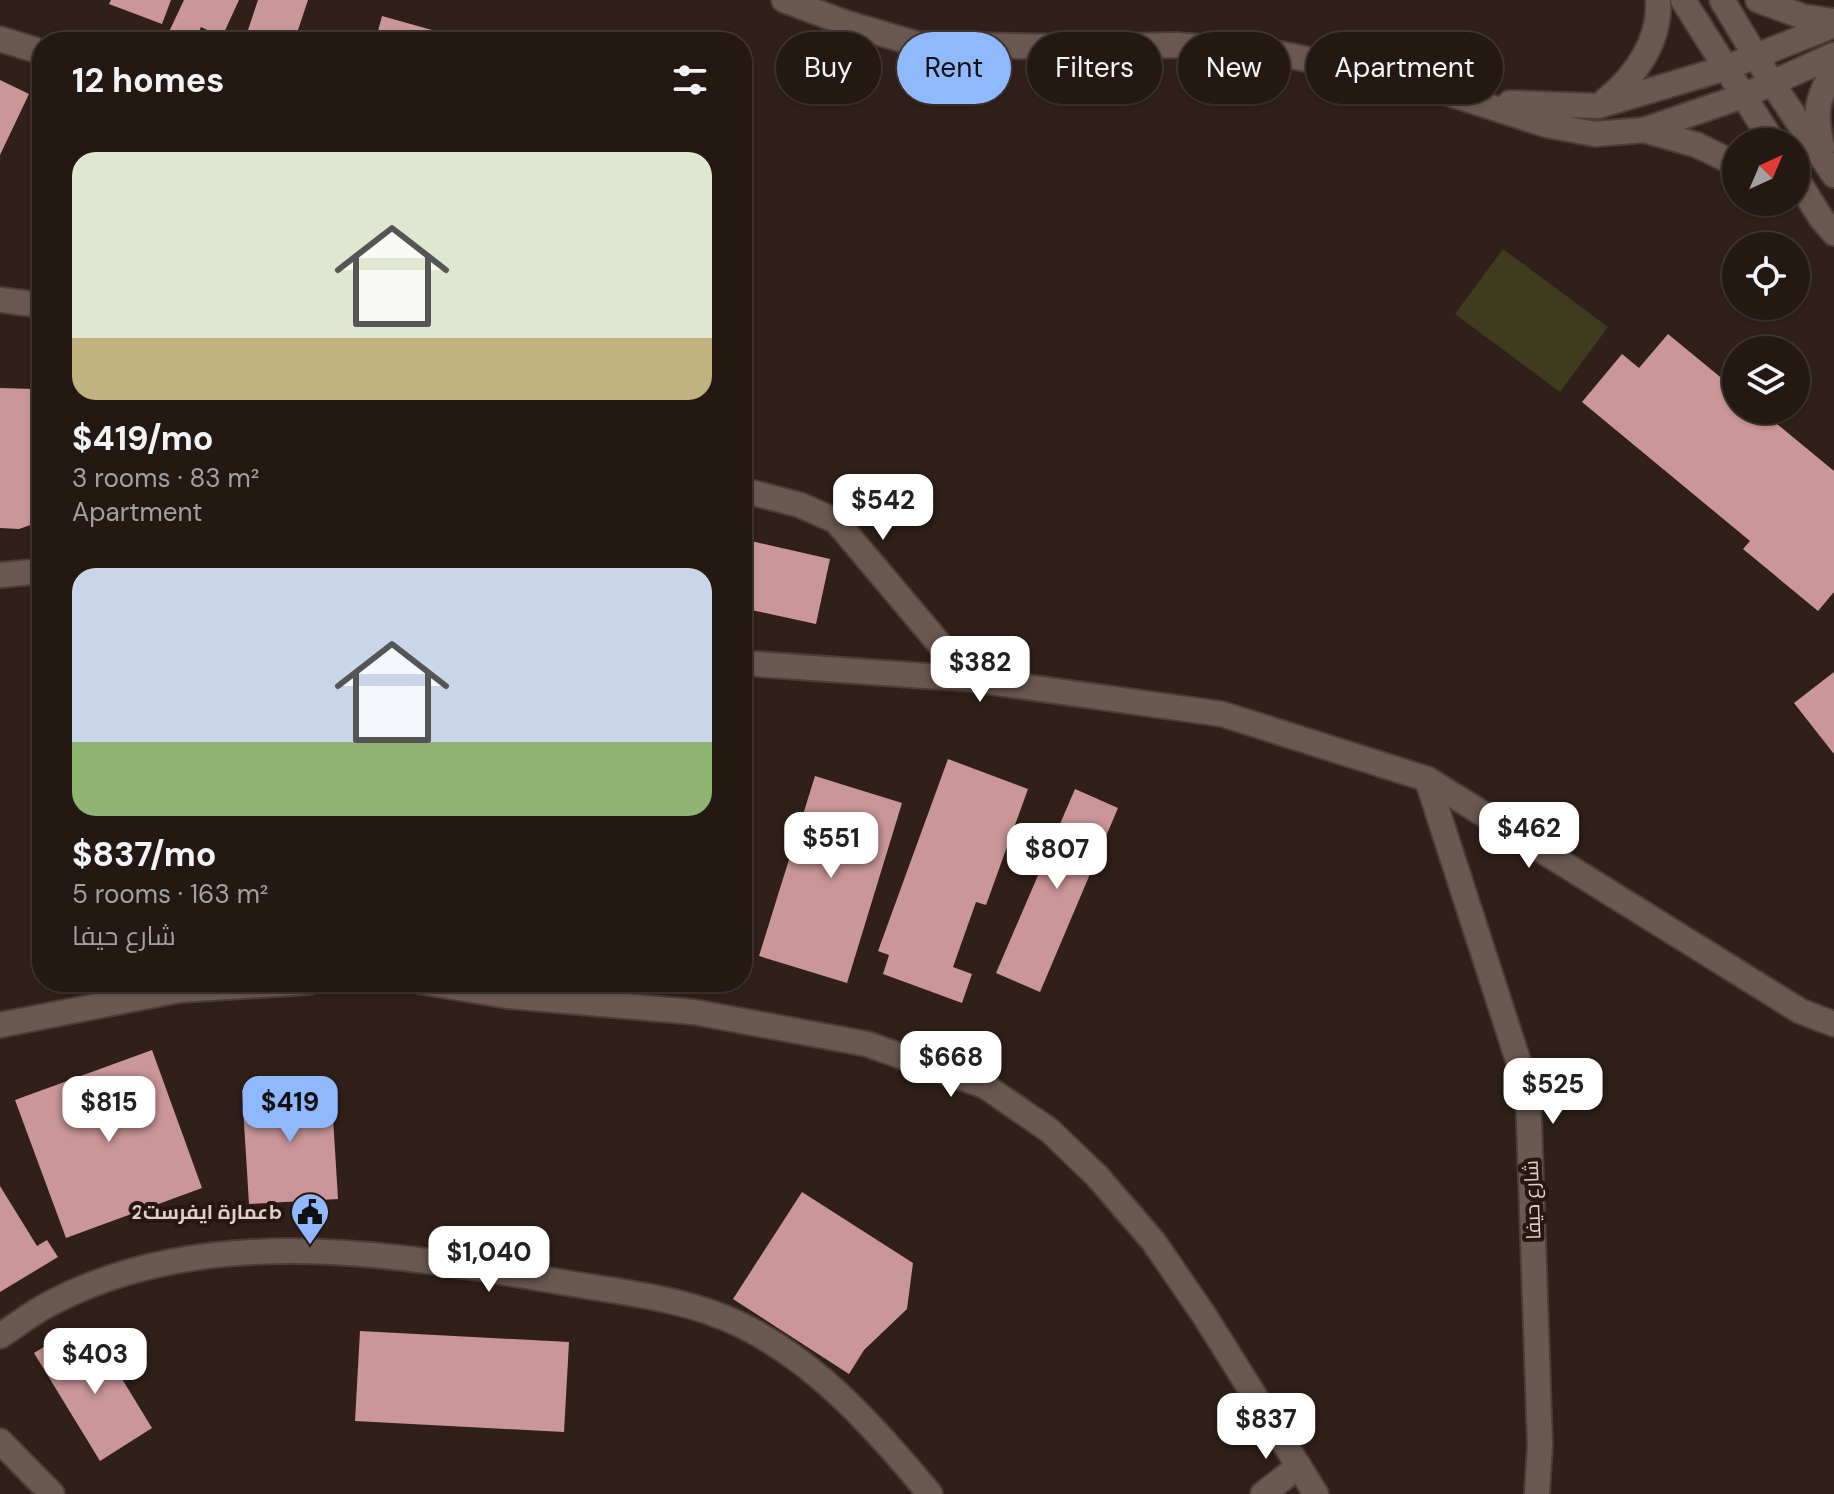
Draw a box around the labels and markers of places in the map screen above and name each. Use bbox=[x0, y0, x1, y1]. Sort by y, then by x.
pin: $542 bbox=[836, 474, 930, 542]
pin: $382 bbox=[933, 636, 1027, 704]
pin: $462 bbox=[1482, 802, 1576, 870]
pin: $551 bbox=[784, 812, 878, 880]
pin: $807 bbox=[1010, 823, 1104, 891]
pin: $668 bbox=[904, 1031, 998, 1099]
pin: $525 bbox=[1506, 1058, 1600, 1126]
pin: $815 bbox=[62, 1076, 156, 1144]
pin: $419 bbox=[243, 1076, 337, 1144]
public building icon: عمارة ايفرست2b bbox=[289, 1191, 331, 1246]
place label: عمارة ايفرست2b bbox=[132, 1199, 282, 1225]
pin: $1,040 bbox=[424, 1226, 554, 1294]
pin: $403 bbox=[48, 1328, 142, 1396]
pin: $837 bbox=[1219, 1393, 1313, 1461]

